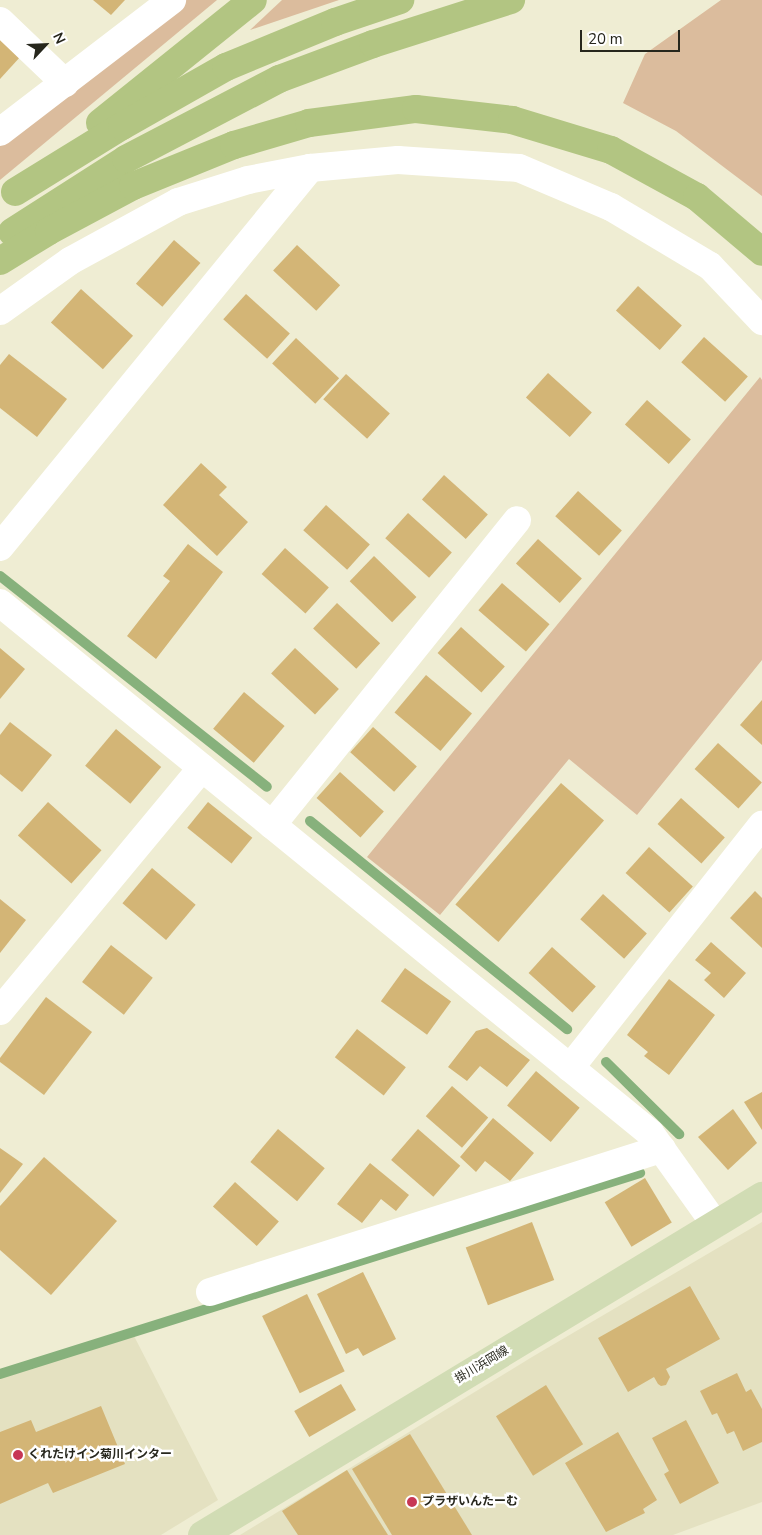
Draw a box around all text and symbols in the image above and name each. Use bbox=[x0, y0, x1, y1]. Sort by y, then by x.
north arrow bbox=[20, 20, 70, 70]
scale bar bbox=[582, 20, 682, 52]
text: 20 m bbox=[588, 29, 623, 49]
text: N bbox=[48, 30, 70, 47]
street label: 掛川浜岡線 bbox=[453, 1343, 511, 1387]
place label: くれたけイン菊川インター bbox=[28, 1448, 172, 1462]
marker: くれたけイン菊川インター bbox=[12, 1449, 24, 1461]
place label: プラザいんたーむ bbox=[422, 1495, 518, 1509]
marker: プラザいんたーむ bbox=[406, 1496, 418, 1508]

